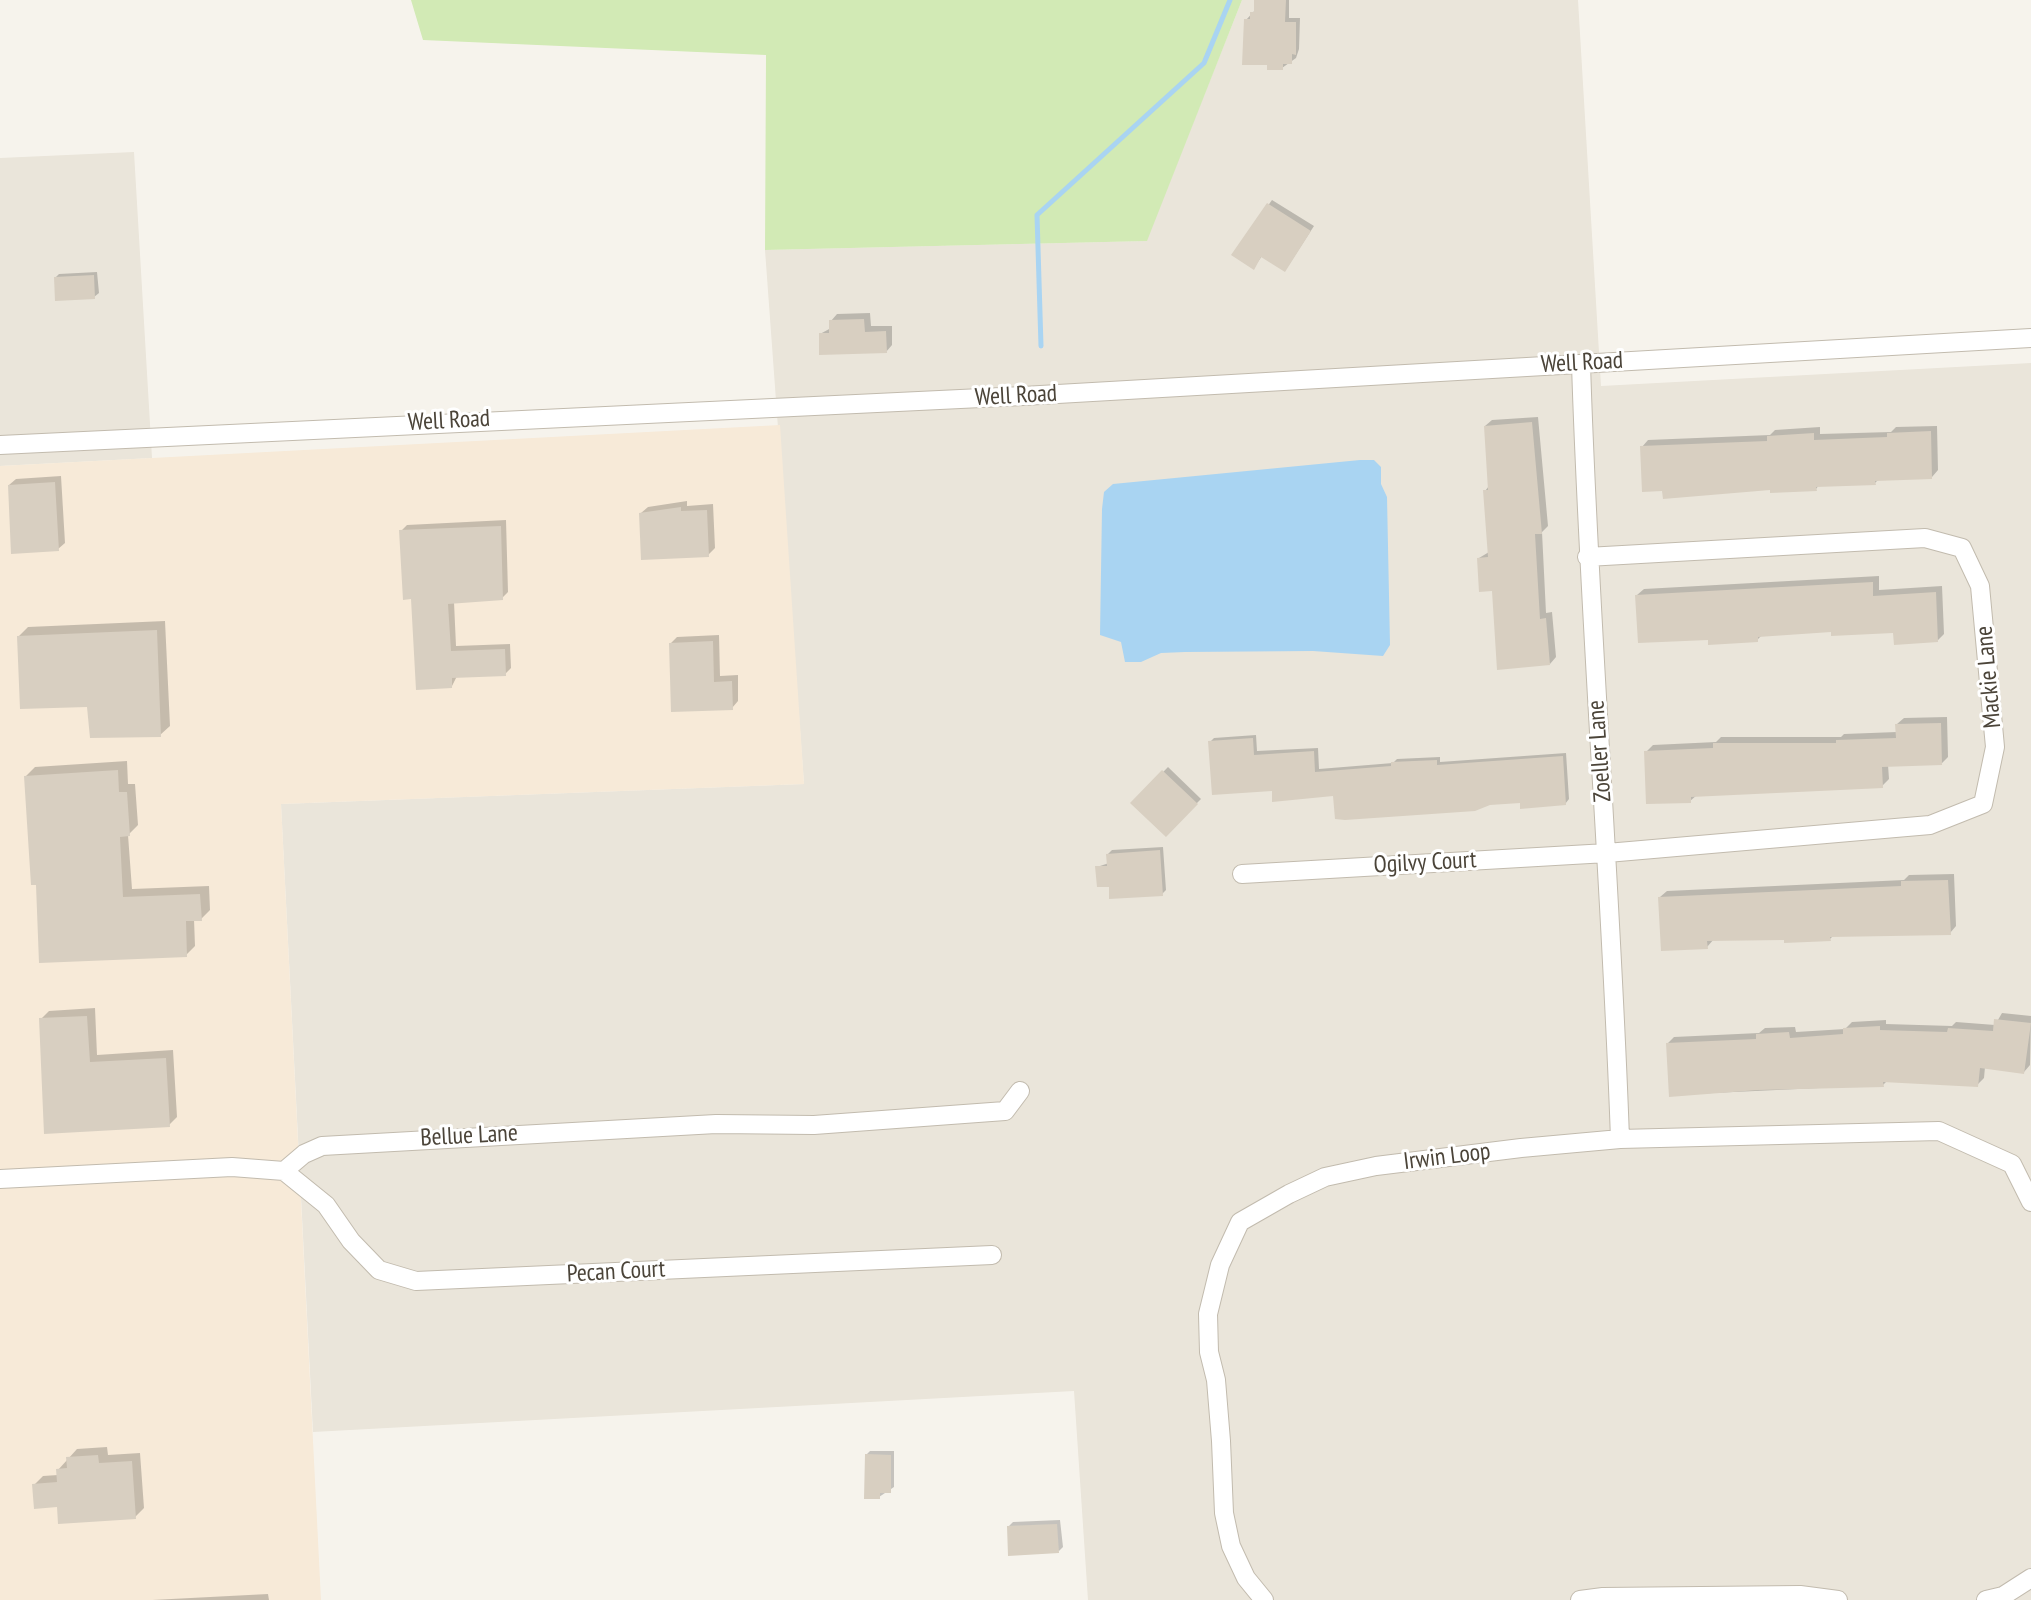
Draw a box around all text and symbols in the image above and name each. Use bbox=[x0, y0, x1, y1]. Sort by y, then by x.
street label: Well Road bbox=[1540, 346, 1624, 380]
street label: Well Road bbox=[974, 379, 1058, 413]
street label: Well Road bbox=[407, 404, 491, 438]
street label: Mackie Lane bbox=[1970, 625, 2008, 729]
street label: Zoeller Lane bbox=[1582, 699, 1618, 803]
street label: Ogilvy Court bbox=[1373, 846, 1477, 880]
street label: Bellue Lane bbox=[420, 1119, 518, 1153]
street label: Irwin Loop bbox=[1402, 1137, 1492, 1177]
street label: Pecan Court bbox=[566, 1255, 666, 1289]

